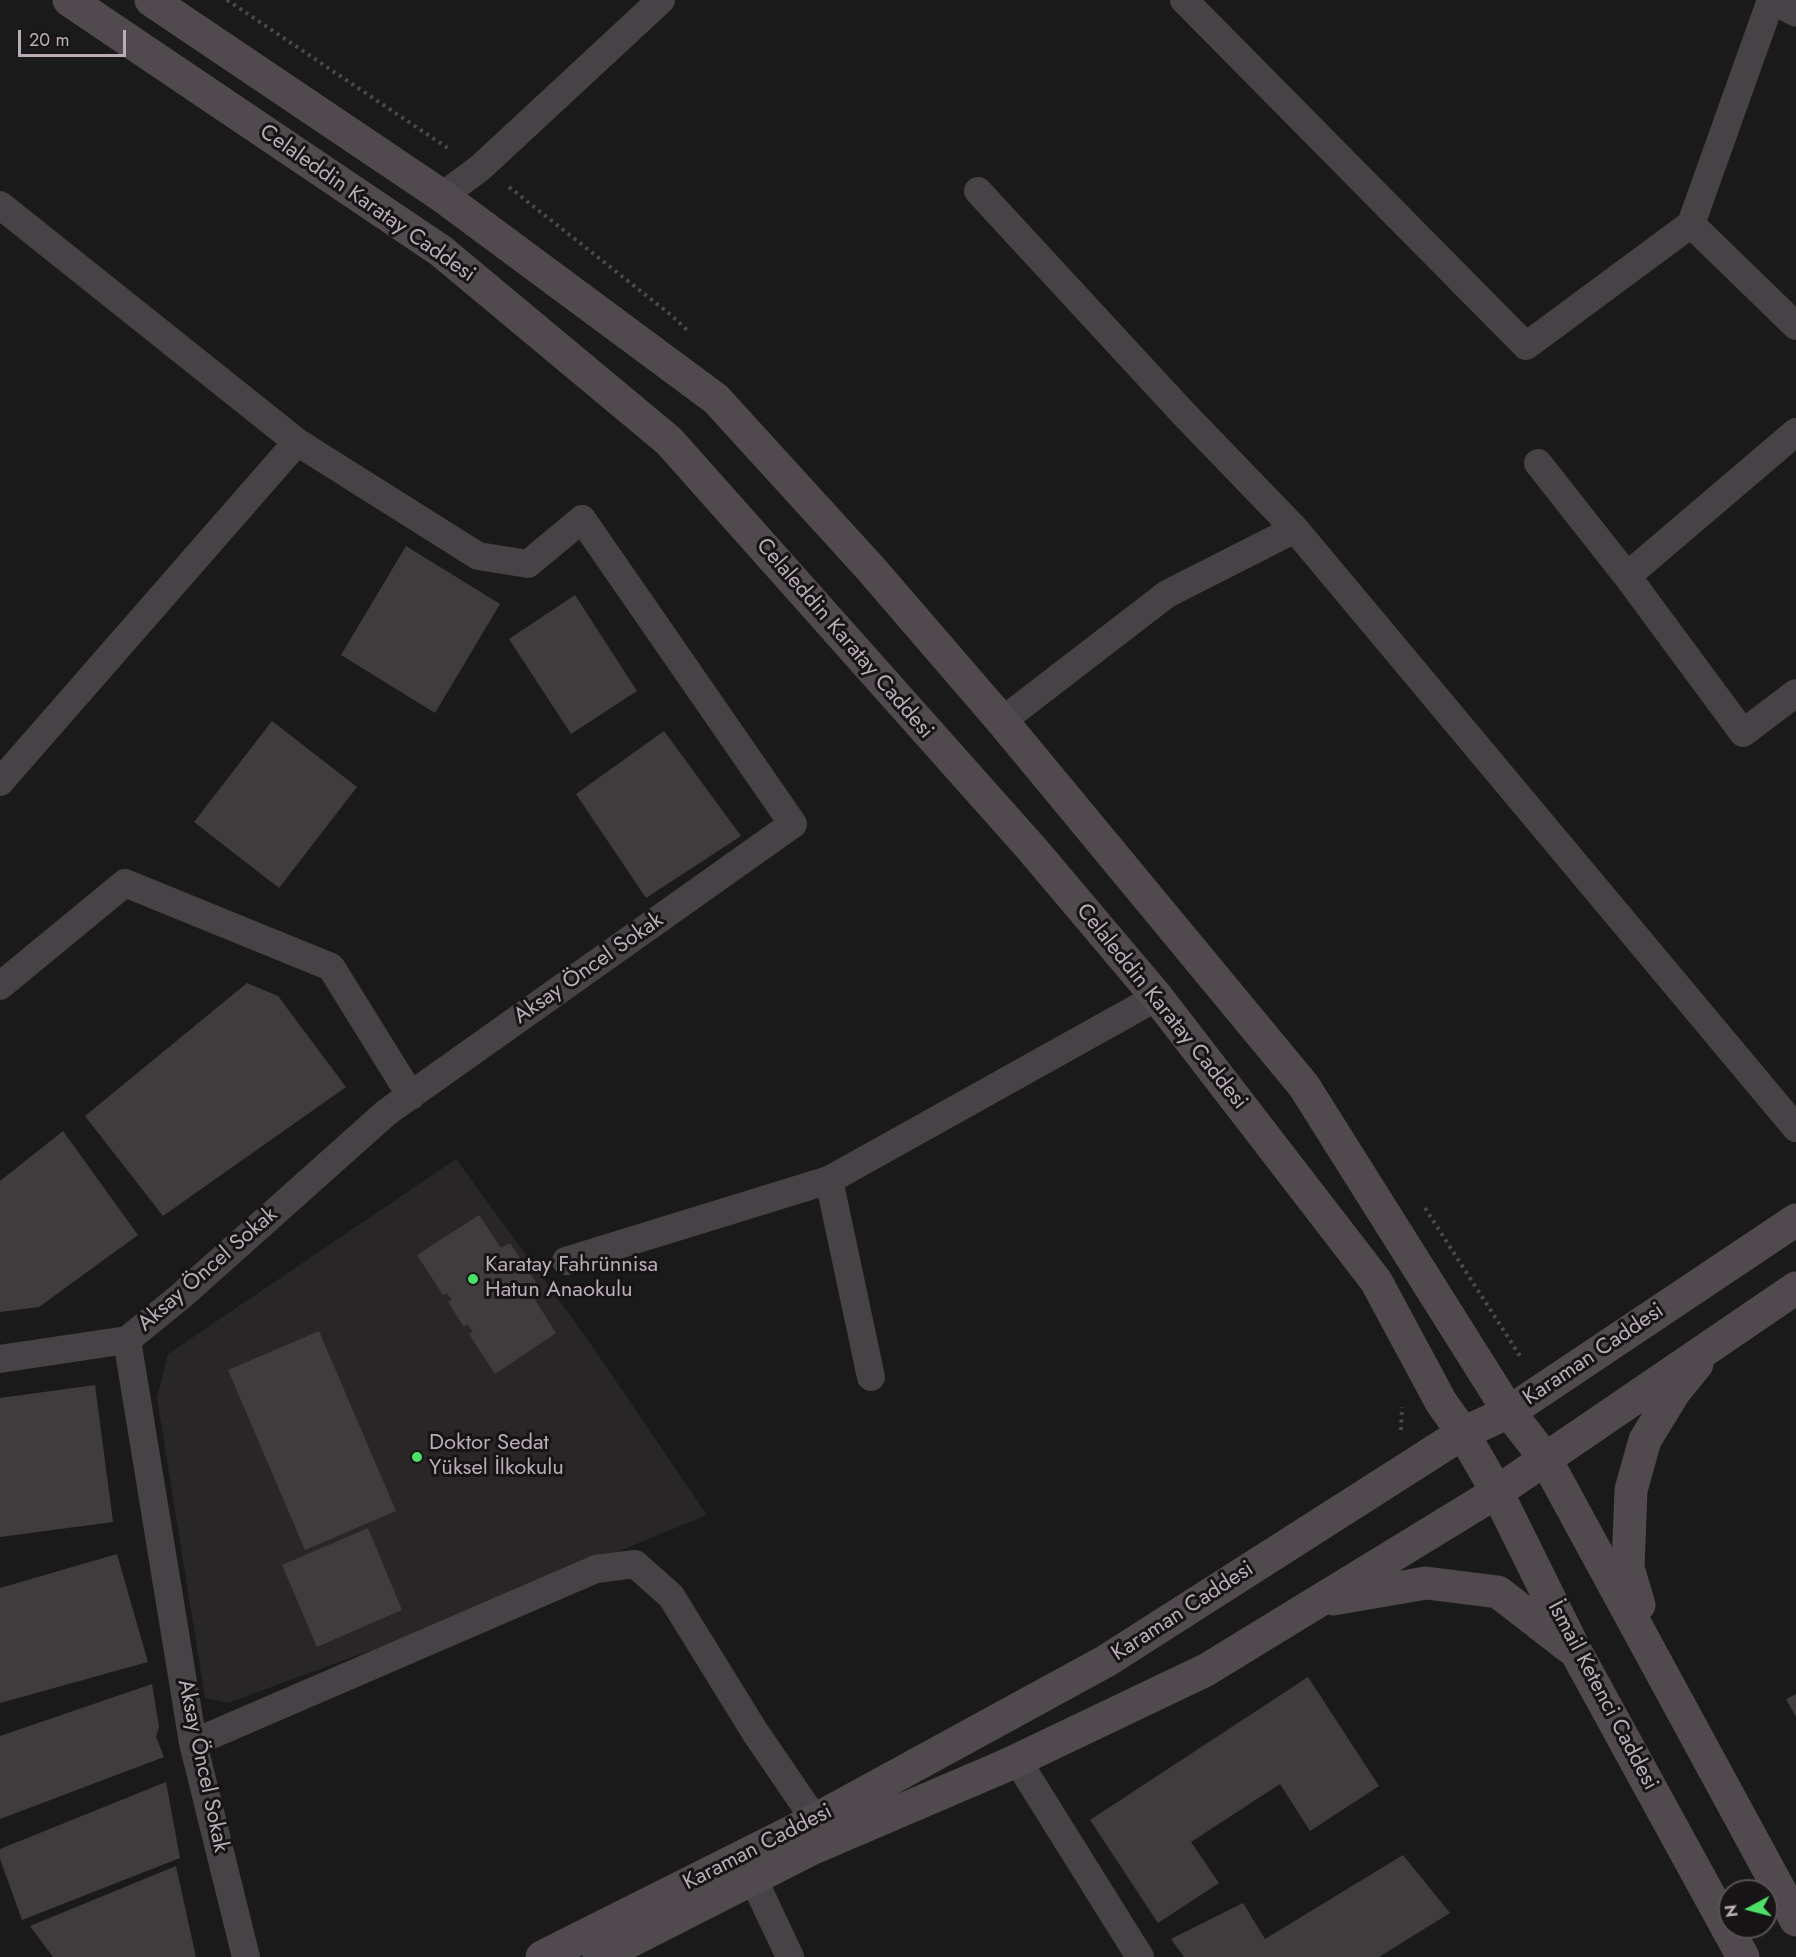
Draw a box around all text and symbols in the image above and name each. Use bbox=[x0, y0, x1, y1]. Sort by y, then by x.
scale bar bbox=[21, 18, 129, 56]
text: 20 m bbox=[29, 27, 69, 53]
street label: Celaleddin Karatay Caddesi bbox=[254, 119, 480, 289]
street label: Celaleddin Karatay Caddesi bbox=[750, 533, 938, 745]
street label: Celaleddin Karatay Caddesi bbox=[1070, 899, 1252, 1115]
street label: Aksay Öncel Sokak bbox=[509, 908, 669, 1030]
street label: Aksay Öncel Sokak bbox=[133, 1202, 283, 1338]
place label: Karatay Fahrünnisa Hatun Anaokulu bbox=[485, 1253, 658, 1304]
marker: Karatay Fahrünnisa Hatun Anaokulu bbox=[466, 1272, 480, 1286]
street label: Karaman Caddesi bbox=[1519, 1298, 1669, 1412]
place label: Doktor Sedat Yüksel İlkokulu bbox=[429, 1431, 564, 1482]
marker: Doktor Sedat Yüksel İlkokulu bbox=[410, 1450, 424, 1464]
street label: Karaman Caddesi bbox=[1107, 1556, 1259, 1668]
street label: İsmail Ketenci Caddesi bbox=[1541, 1597, 1663, 1795]
street label: Aksay Öncel Sokak bbox=[171, 1677, 233, 1855]
street label: Karaman Caddesi bbox=[679, 1799, 837, 1897]
north arrow bbox=[1718, 1879, 1778, 1939]
text: N bbox=[1719, 1903, 1744, 1919]

